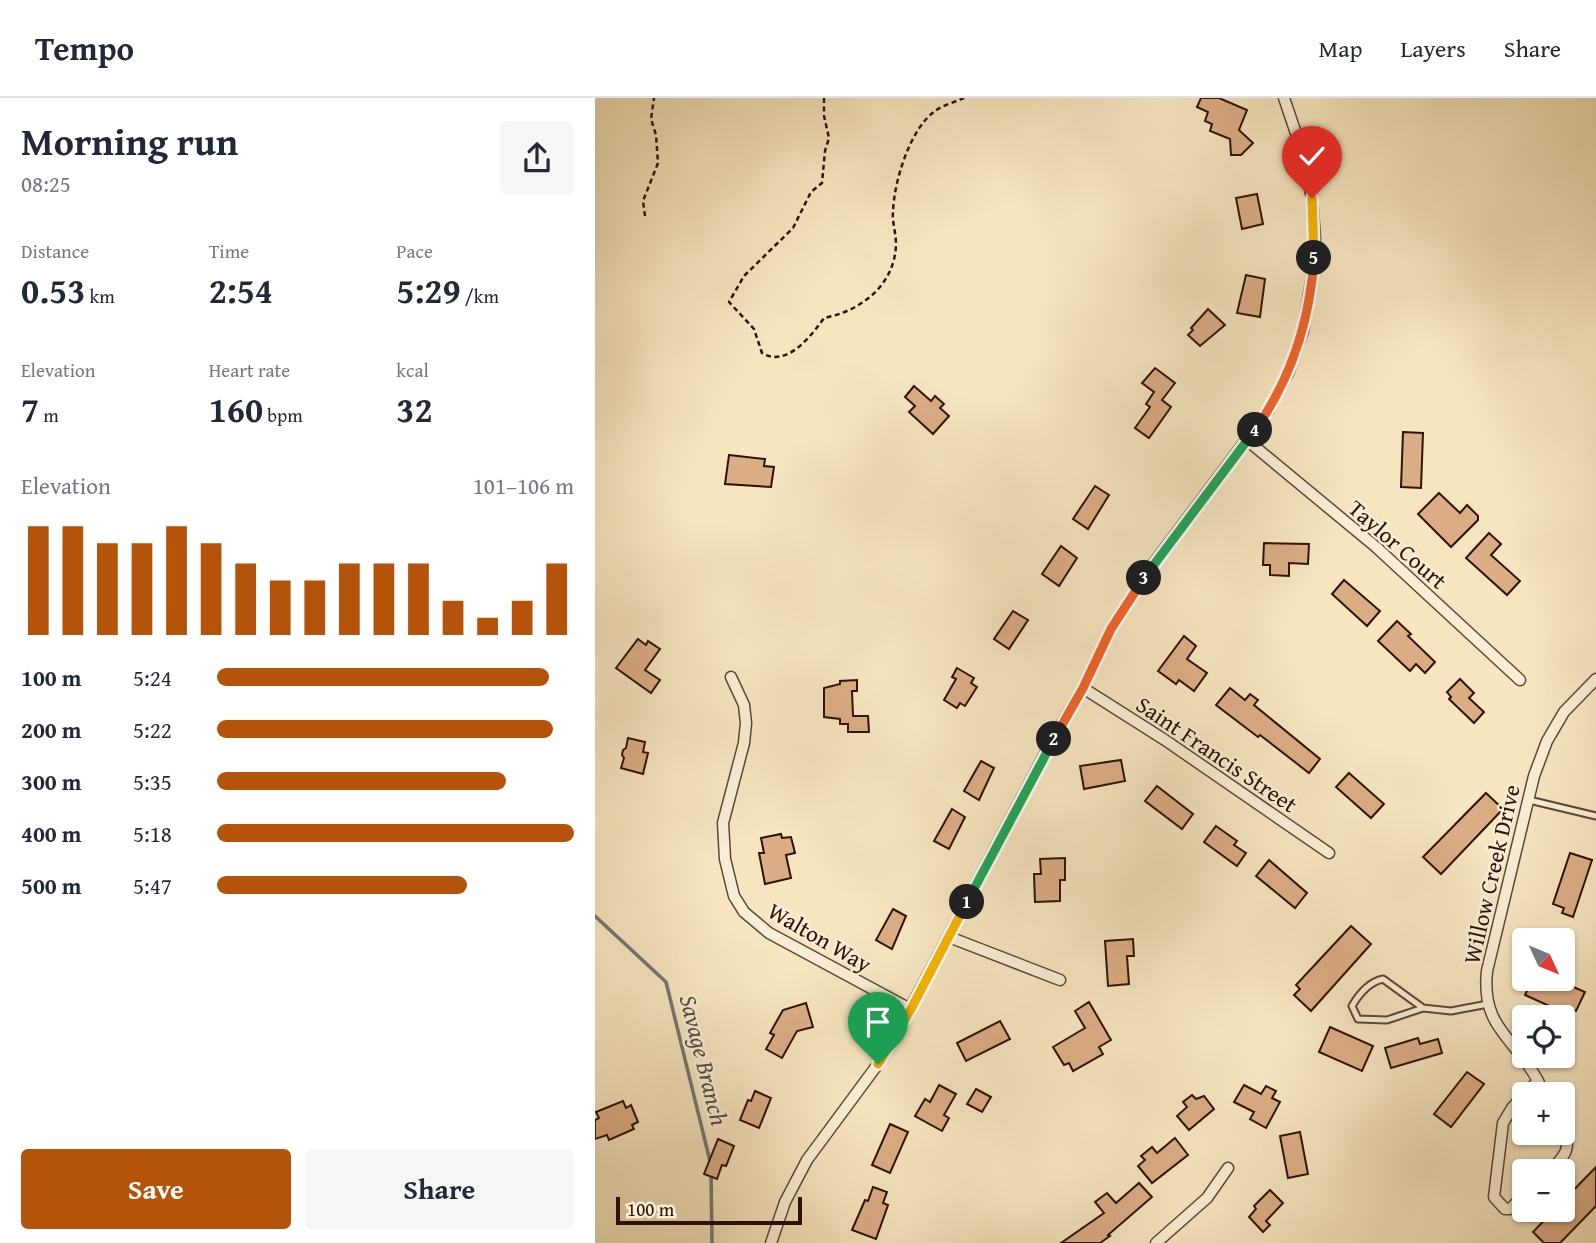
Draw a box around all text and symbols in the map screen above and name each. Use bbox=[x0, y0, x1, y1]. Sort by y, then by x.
text: Tempo bbox=[35, 24, 134, 72]
text: Map bbox=[1319, 31, 1362, 66]
text: Layers bbox=[1400, 31, 1466, 66]
text: Share bbox=[1504, 31, 1561, 66]
text: Morning run bbox=[21, 113, 238, 169]
button: share bbox=[500, 121, 574, 195]
pin bbox=[1282, 126, 1342, 198]
icon: check bbox=[1293, 137, 1331, 175]
text: 08:25 bbox=[21, 167, 71, 200]
text: Distance bbox=[21, 237, 89, 265]
text: Time bbox=[209, 237, 249, 265]
text: Pace bbox=[396, 237, 433, 265]
pin: 5 bbox=[1297, 240, 1331, 276]
text: 5 bbox=[1309, 243, 1318, 271]
text: 0.53 bbox=[21, 265, 85, 316]
text: 2:54 bbox=[209, 265, 273, 316]
text: 5:29 bbox=[396, 265, 461, 316]
text: km bbox=[85, 282, 115, 310]
text: /km bbox=[461, 282, 499, 310]
text: Elevation bbox=[21, 356, 95, 384]
text: Heart rate bbox=[209, 356, 290, 384]
text: kcal bbox=[396, 356, 429, 384]
text: 7 bbox=[21, 384, 39, 435]
text: 160 bbox=[209, 384, 263, 435]
text: 32 bbox=[396, 384, 433, 435]
text: m bbox=[39, 401, 59, 429]
text: bpm bbox=[263, 401, 303, 429]
pin: 4 bbox=[1237, 412, 1273, 448]
text: 4 bbox=[1250, 415, 1259, 443]
text: Elevation bbox=[21, 469, 111, 502]
text: 101–106 m bbox=[473, 469, 574, 502]
street label: Taylor Court bbox=[1341, 492, 1455, 596]
pin: 3 bbox=[1127, 560, 1161, 596]
text: 3 bbox=[1139, 563, 1148, 591]
text: 100 m bbox=[21, 661, 82, 694]
text: 5:24 bbox=[133, 661, 172, 694]
street label: Saint Francis Street bbox=[1130, 688, 1304, 820]
text: 200 m bbox=[21, 713, 82, 746]
text: 5:22 bbox=[133, 713, 172, 746]
pin: 2 bbox=[1037, 722, 1071, 756]
text: 2 bbox=[1049, 724, 1058, 752]
text: 300 m bbox=[21, 765, 82, 798]
text: 5:35 bbox=[133, 765, 172, 798]
street label: Willow Creek Drive bbox=[1454, 781, 1528, 967]
text: 400 m bbox=[21, 817, 82, 850]
text: 5:18 bbox=[133, 817, 172, 850]
text: 500 m bbox=[21, 869, 82, 902]
text: 5:47 bbox=[133, 869, 172, 902]
pin: 1 bbox=[949, 884, 985, 920]
text: 1 bbox=[962, 887, 971, 915]
street label: Walton Way bbox=[762, 894, 878, 980]
north arrow bbox=[1512, 928, 1575, 990]
map controls bbox=[1512, 928, 1575, 1222]
water label: Savage Branch bbox=[671, 991, 737, 1129]
pin bbox=[848, 992, 908, 1064]
icon: arrive bbox=[859, 1003, 897, 1041]
button: locate bbox=[1512, 1005, 1575, 1068]
button: + bbox=[1512, 1082, 1575, 1145]
button: Save bbox=[21, 1149, 291, 1229]
button: Share bbox=[305, 1149, 574, 1229]
button: − bbox=[1512, 1159, 1575, 1222]
scale bar bbox=[616, 1194, 801, 1226]
text: 100 m bbox=[627, 1195, 674, 1223]

